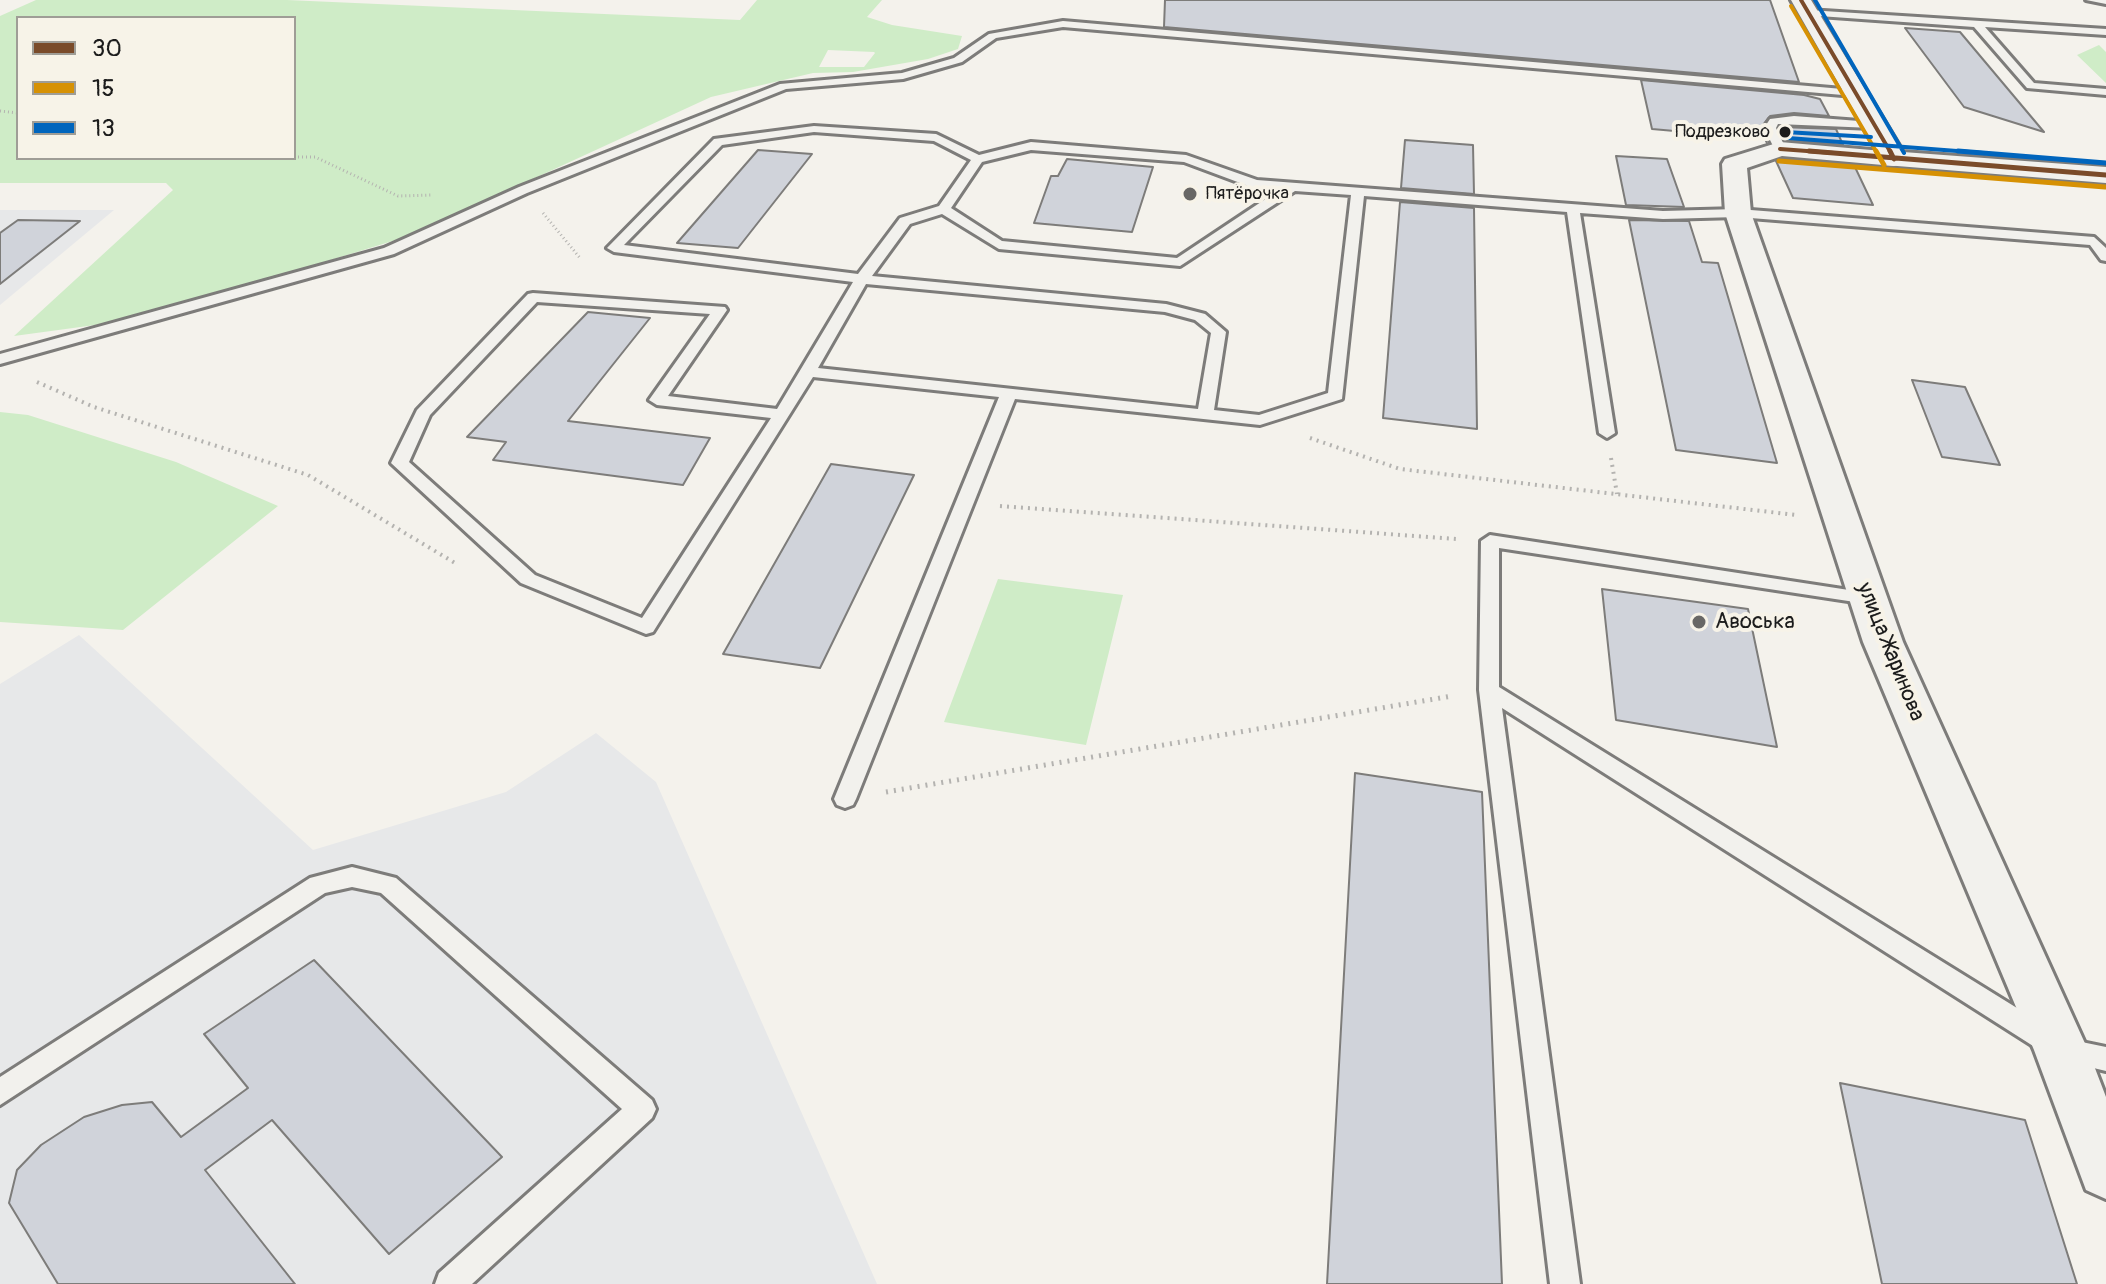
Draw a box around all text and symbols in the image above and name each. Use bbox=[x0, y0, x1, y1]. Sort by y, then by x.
legend bbox=[16, 16, 296, 160]
text: 30 bbox=[92, 34, 122, 63]
text: 15 bbox=[92, 74, 114, 103]
text: 13 bbox=[92, 114, 115, 143]
place label: Подрезково bbox=[1675, 121, 1770, 143]
marker: Подрезково bbox=[1777, 124, 1793, 140]
place label: Пятёрочка bbox=[1206, 183, 1289, 205]
marker: Пятёрочка bbox=[1181, 185, 1199, 203]
street label: улица Жаринова bbox=[1850, 579, 1930, 725]
place label: Авоська bbox=[1715, 609, 1795, 635]
marker: Авоська bbox=[1690, 613, 1708, 631]

